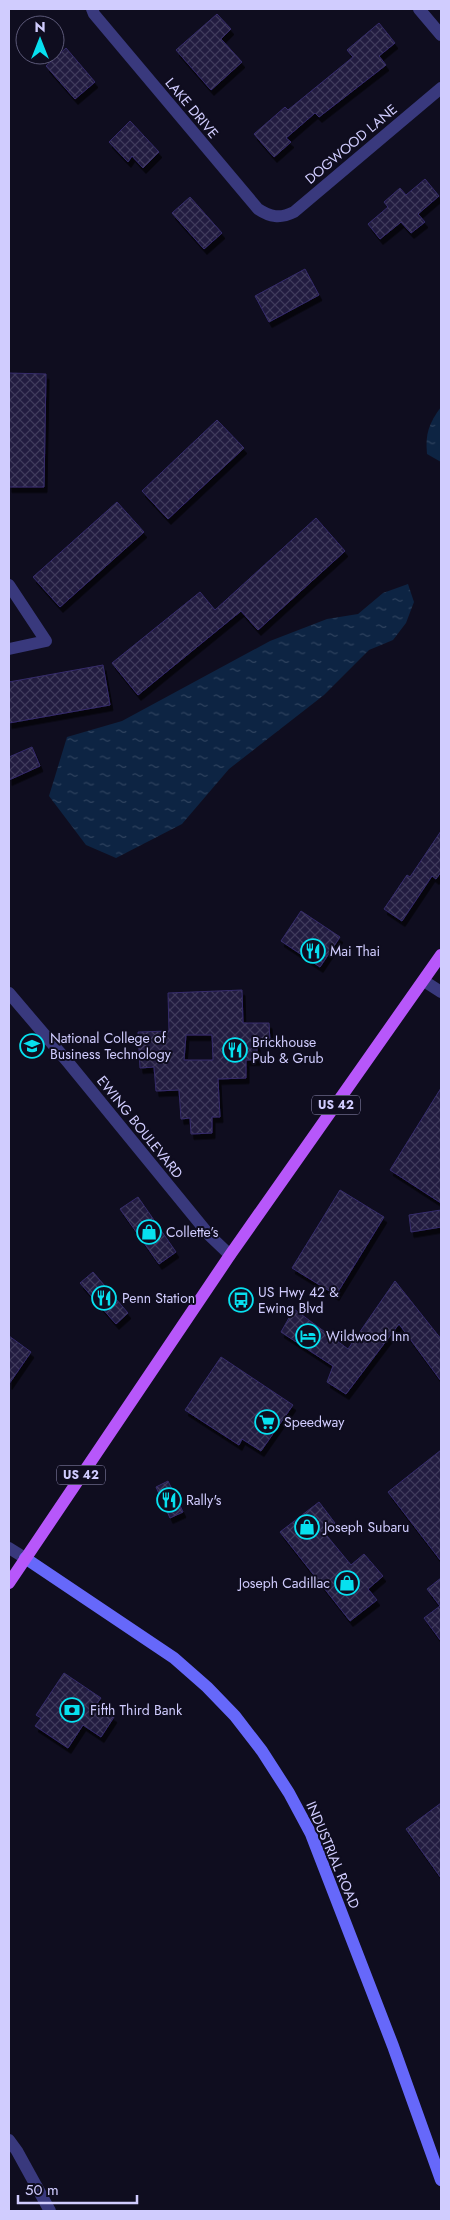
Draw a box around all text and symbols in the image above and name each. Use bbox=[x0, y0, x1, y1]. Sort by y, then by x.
north arrow bbox=[15, 15, 65, 65]
text: N bbox=[34, 17, 46, 37]
street label: LAKE DRIVE bbox=[161, 73, 223, 143]
street label: DOGWOOD LANE bbox=[301, 99, 401, 189]
restaurant icon: Mai Thai bbox=[300, 938, 326, 964]
place label: Mai Thai bbox=[330, 941, 380, 961]
place label: National College of Business Technology bbox=[50, 1028, 172, 1064]
place label: Brickhouse Pub & Grub bbox=[252, 1032, 324, 1068]
school or university icon: National College of Business Technology bbox=[19, 1033, 45, 1059]
restaurant icon: Brickhouse Pub & Grub bbox=[222, 1037, 248, 1063]
street label: EWING BOULEVARD bbox=[92, 1071, 188, 1183]
road number: US 42 bbox=[312, 1096, 360, 1114]
shop icon: Collette’s bbox=[136, 1219, 162, 1245]
place label: Collette’s bbox=[166, 1222, 219, 1242]
place label: US Hwy 42 & Ewing Blvd bbox=[258, 1282, 339, 1318]
restaurant icon: Penn Station bbox=[91, 1285, 117, 1311]
bus stop icon: US Hwy 42 & Ewing Blvd bbox=[228, 1287, 254, 1313]
place label: Penn Station bbox=[122, 1288, 195, 1308]
hotel icon: Wildwood Inn bbox=[295, 1323, 321, 1349]
place label: Wildwood Inn bbox=[326, 1326, 410, 1346]
supermarket icon: Speedway bbox=[254, 1409, 280, 1435]
place label: Speedway bbox=[284, 1412, 345, 1432]
road number: US 42 bbox=[57, 1466, 105, 1484]
restaurant icon: Rally's bbox=[156, 1487, 182, 1513]
place label: Rally's bbox=[186, 1490, 222, 1510]
shop icon: Joseph Subaru bbox=[294, 1514, 320, 1540]
place label: Joseph Subaru bbox=[322, 1517, 409, 1537]
shop icon: Joseph Cadillac bbox=[334, 1570, 360, 1596]
place label: Joseph Cadillac bbox=[237, 1573, 330, 1593]
bank icon: Fifth Third Bank bbox=[59, 1697, 85, 1723]
place label: Fifth Third Bank bbox=[90, 1700, 183, 1720]
street label: INDUSTRIAL ROAD bbox=[301, 1798, 365, 1912]
scale bar bbox=[18, 2172, 136, 2204]
text: 50 m bbox=[25, 2179, 59, 2201]

